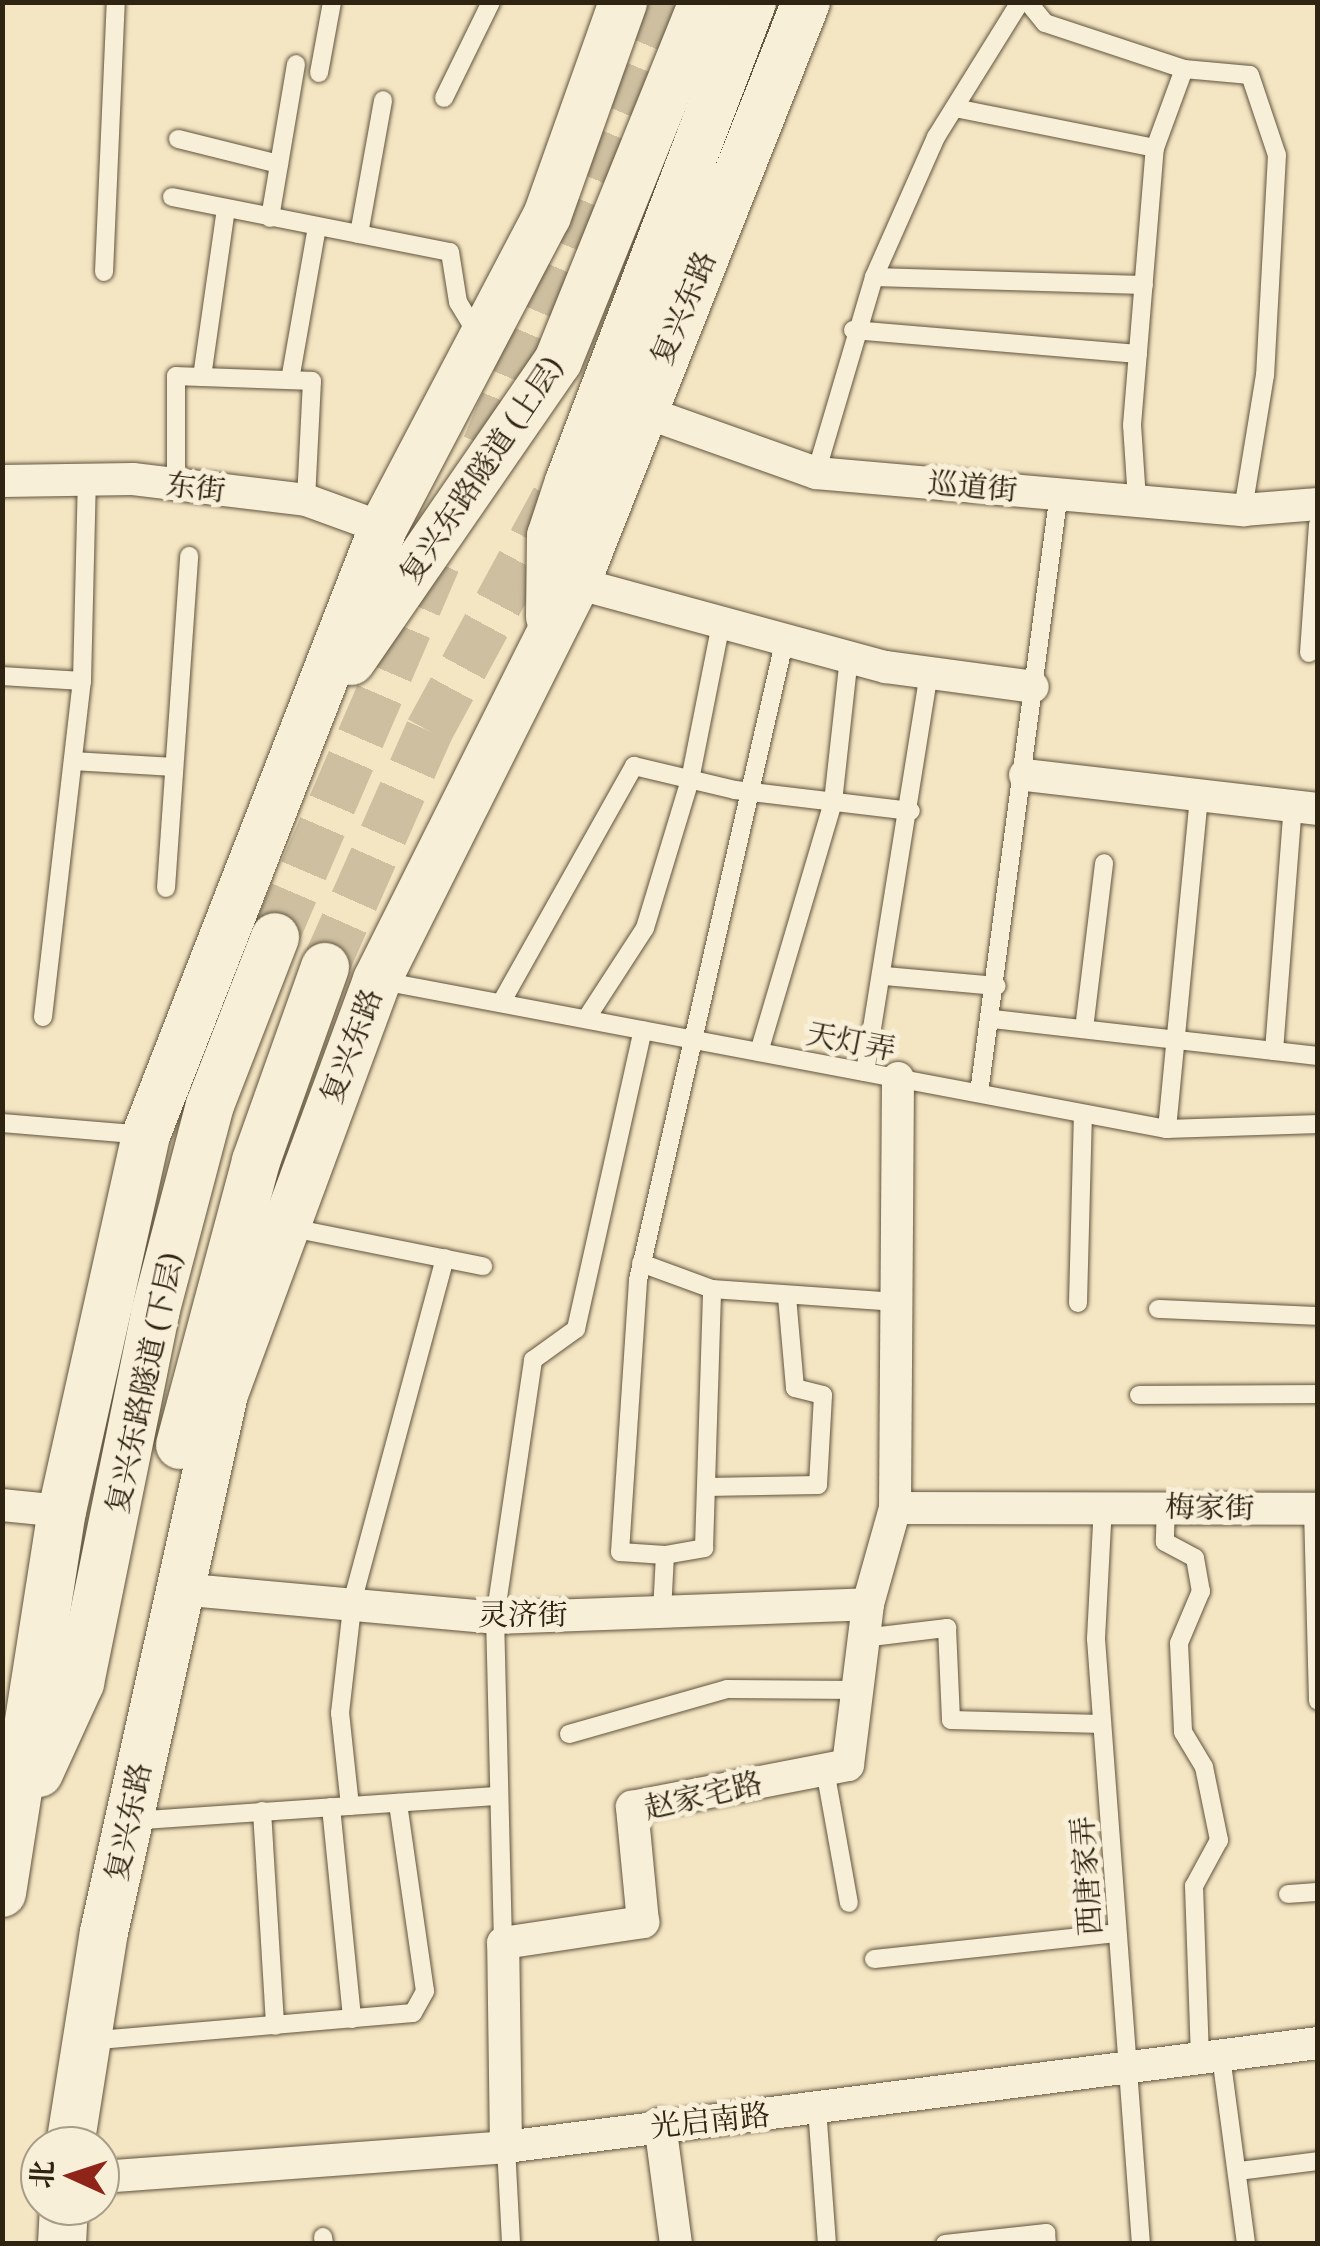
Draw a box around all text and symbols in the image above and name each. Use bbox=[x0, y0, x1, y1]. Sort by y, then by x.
street label: 复兴东路 bbox=[643, 246, 723, 370]
street label: 复兴东路隧道 (上层) bbox=[392, 350, 570, 590]
street label: 巡道街 bbox=[927, 464, 1019, 508]
street label: 东街 bbox=[164, 465, 228, 509]
street label: 复兴东路 bbox=[313, 984, 389, 1108]
street label: 天灯弄 bbox=[803, 1015, 899, 1067]
street label: 复兴东路隧道 (下层) bbox=[99, 1249, 189, 1517]
street label: 梅家街 bbox=[1165, 1488, 1255, 1526]
street label: 灵济街 bbox=[478, 1596, 568, 1632]
street label: 复兴东路 bbox=[98, 1760, 158, 1884]
street label: 赵家宅路 bbox=[640, 1764, 766, 1826]
street label: 西唐家弄 bbox=[1064, 1815, 1108, 1937]
street label: 光启南路 bbox=[648, 2096, 772, 2144]
north arrow bbox=[20, 2126, 120, 2226]
text: 北 bbox=[20, 2159, 63, 2190]

